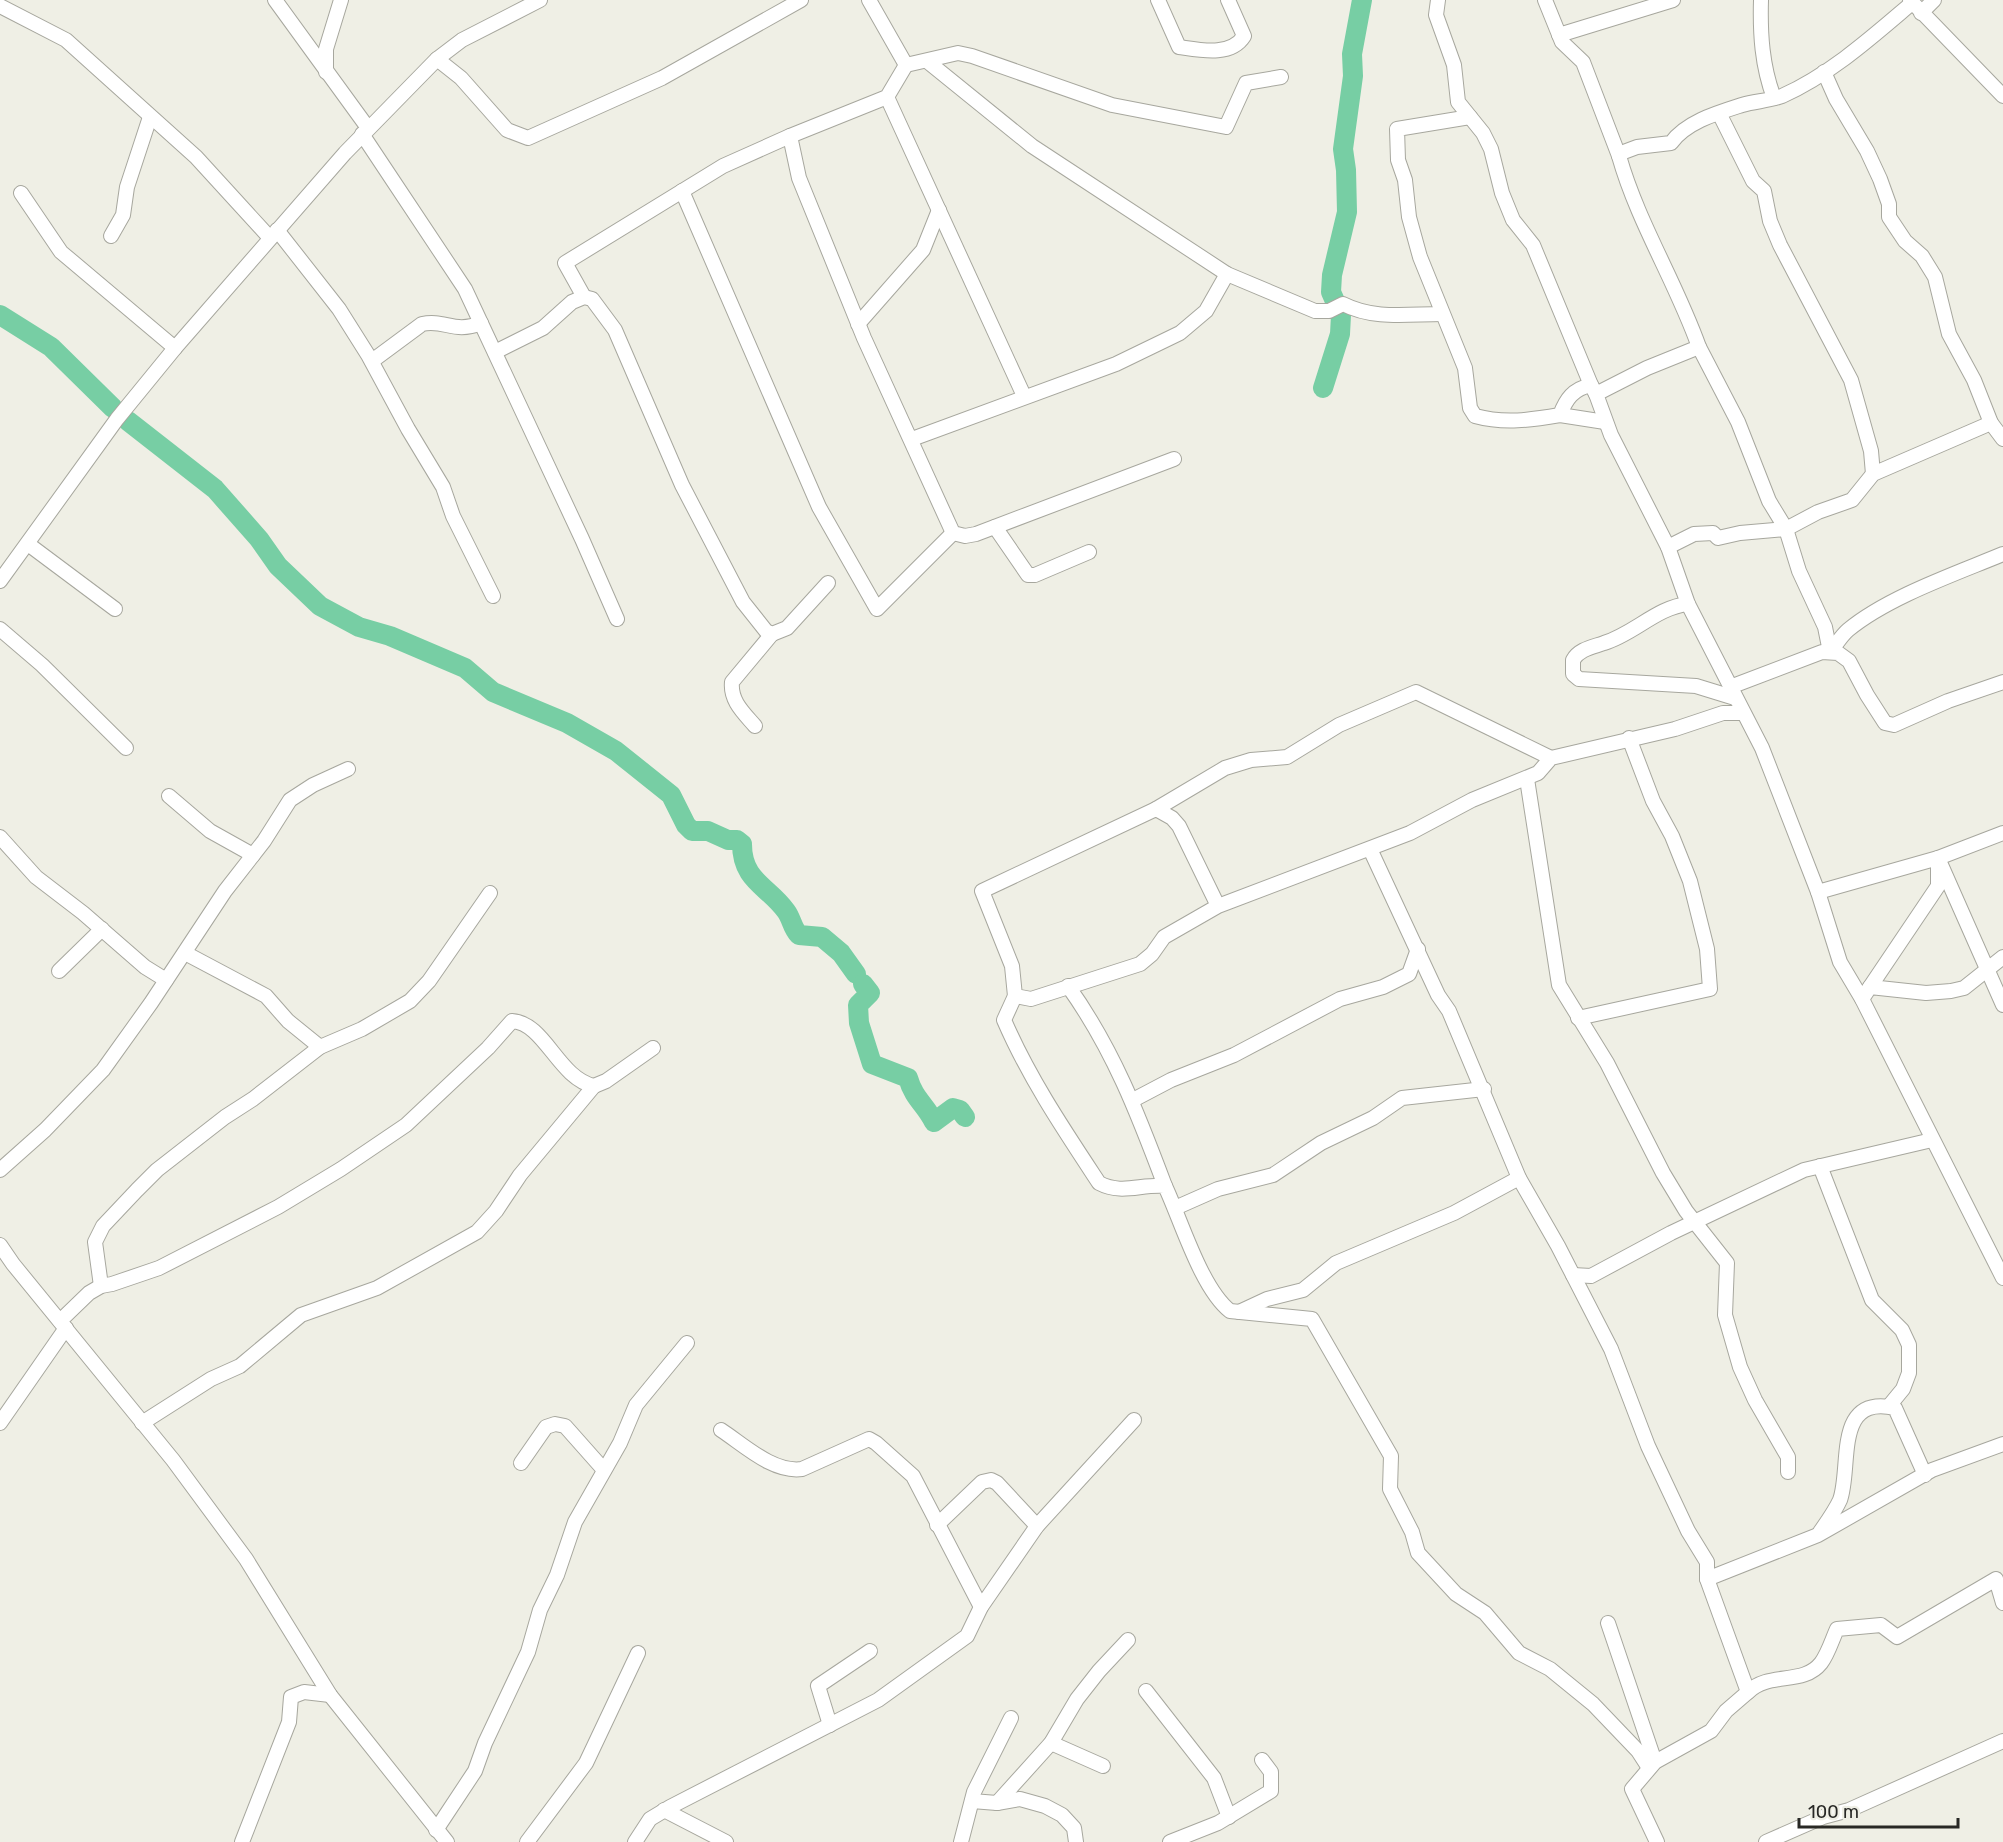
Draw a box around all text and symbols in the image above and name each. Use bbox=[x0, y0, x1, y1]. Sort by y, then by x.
scale bar bbox=[1799, 1791, 1958, 1829]
text: 100 m bbox=[1808, 1801, 1859, 1823]

